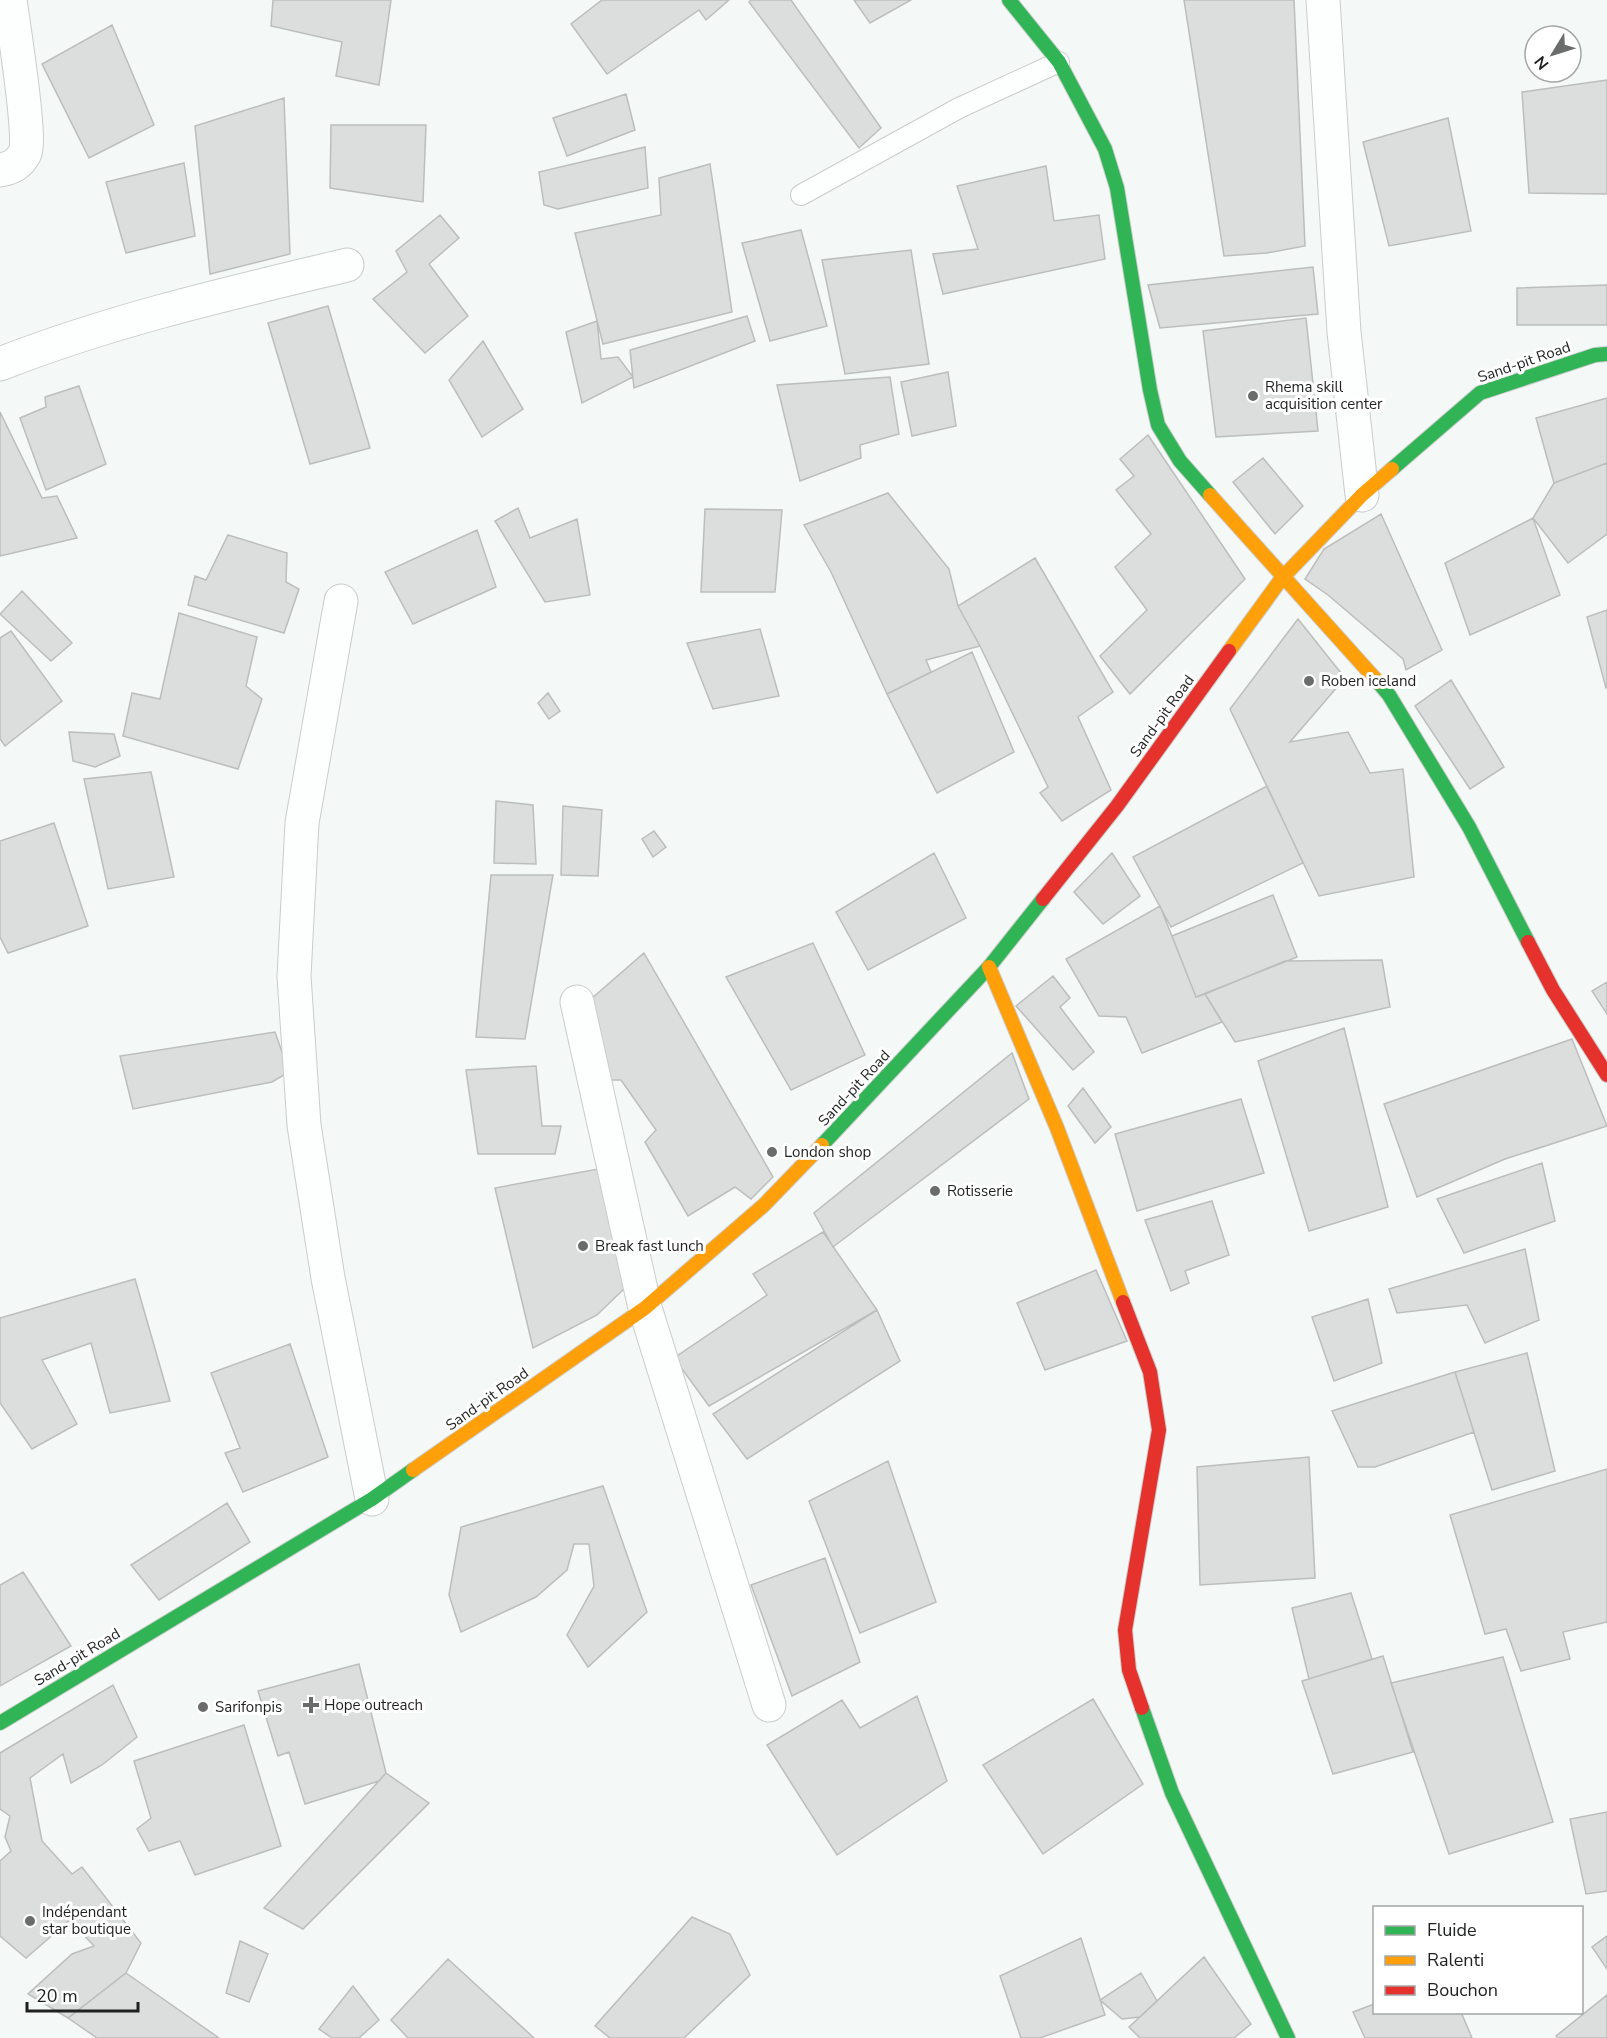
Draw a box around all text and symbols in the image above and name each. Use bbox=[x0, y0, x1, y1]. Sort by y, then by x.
north arrow bbox=[1523, 24, 1583, 84]
text: N bbox=[1530, 51, 1554, 74]
street label: Sand-pit Road bbox=[1475, 337, 1573, 387]
place label: Rhema skill acquisition center bbox=[1265, 377, 1383, 414]
marker: Rhema skill acquisition center bbox=[1246, 389, 1260, 403]
street label: Sand-pit Road bbox=[1125, 671, 1199, 761]
place label: Roben iceland bbox=[1321, 671, 1416, 691]
marker: Roben iceland bbox=[1302, 674, 1316, 688]
street label: Sand-pit Road bbox=[814, 1046, 894, 1130]
place label: London shop bbox=[784, 1142, 871, 1162]
marker: London shop bbox=[765, 1145, 779, 1159]
place label: Rotisserie bbox=[947, 1181, 1013, 1201]
marker: Rotisserie bbox=[928, 1184, 942, 1198]
place label: Break fast lunch bbox=[595, 1236, 704, 1256]
marker: Break fast lunch bbox=[576, 1239, 590, 1253]
street label: Sand-pit Road bbox=[442, 1363, 532, 1435]
street label: Sand-pit Road bbox=[30, 1623, 124, 1691]
place label: Hope outreach bbox=[324, 1695, 423, 1715]
marker: Hope outreach bbox=[302, 1696, 320, 1714]
place label: Sarifonpis bbox=[215, 1697, 282, 1717]
marker: Sarifonpis bbox=[196, 1700, 210, 1714]
place label: Indépendant star boutique bbox=[42, 1902, 131, 1939]
legend bbox=[1373, 1906, 1583, 2014]
marker: Indépendant star boutique bbox=[23, 1914, 37, 1928]
text: Fluide bbox=[1427, 1918, 1477, 1942]
text: Ralenti bbox=[1427, 1948, 1484, 1972]
scale bar bbox=[27, 1975, 138, 2013]
text: Bouchon bbox=[1427, 1978, 1498, 2002]
text: 20 m bbox=[36, 1984, 78, 2008]

